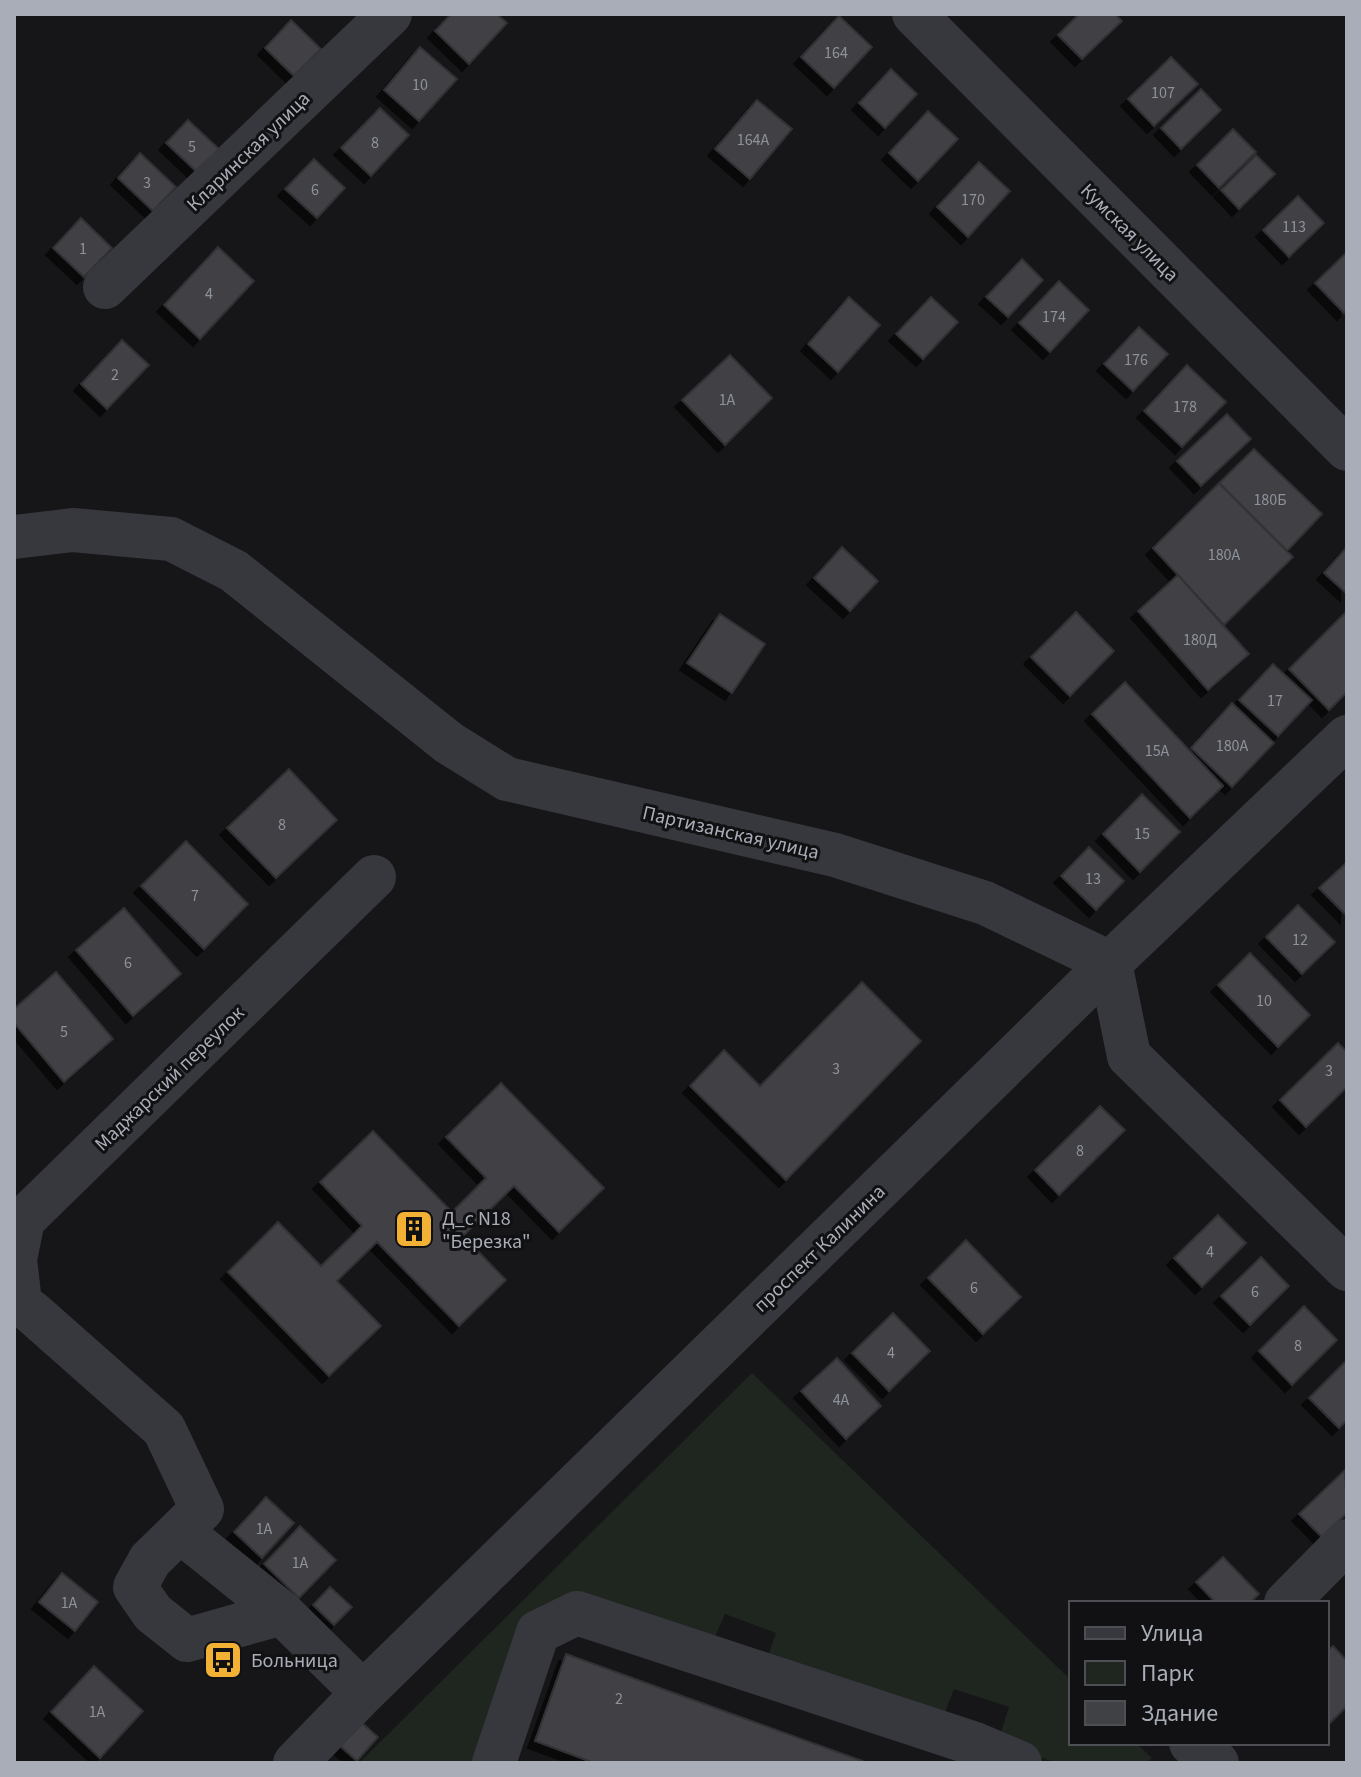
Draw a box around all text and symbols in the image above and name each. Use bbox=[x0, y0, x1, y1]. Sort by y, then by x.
house number: 164 bbox=[824, 42, 848, 64]
house number: 10 bbox=[412, 74, 428, 96]
house number: 107 bbox=[1151, 82, 1175, 104]
street label: Кларинская улица bbox=[181, 85, 317, 218]
house number: 164А bbox=[737, 129, 770, 151]
house number: 8 bbox=[371, 132, 379, 154]
house number: 5 bbox=[188, 136, 196, 158]
house number: 3 bbox=[143, 172, 151, 194]
street label: Кумская улица bbox=[1074, 177, 1185, 288]
house number: 6 bbox=[311, 179, 319, 201]
house number: 170 bbox=[961, 189, 985, 211]
house number: 113 bbox=[1282, 216, 1306, 238]
house number: 1 bbox=[79, 238, 87, 260]
house number: 4 bbox=[205, 283, 213, 305]
house number: 174 bbox=[1042, 306, 1066, 328]
house number: 176 bbox=[1124, 349, 1148, 371]
house number: 2 bbox=[111, 364, 119, 386]
house number: 1А bbox=[719, 389, 736, 411]
house number: 178 bbox=[1173, 396, 1197, 418]
house number: 180Б bbox=[1253, 489, 1287, 511]
house number: 180А bbox=[1208, 544, 1241, 566]
house number: 180Д bbox=[1183, 629, 1217, 651]
house number: 17 bbox=[1267, 690, 1283, 712]
house number: 180А bbox=[1216, 735, 1249, 757]
house number: 15А bbox=[1145, 740, 1170, 762]
street label: Партизанская улица bbox=[640, 799, 822, 867]
house number: 8 bbox=[278, 814, 286, 836]
house number: 15 bbox=[1134, 823, 1150, 845]
house number: 13 bbox=[1085, 868, 1101, 890]
house number: 7 bbox=[191, 885, 199, 907]
house number: 12 bbox=[1292, 929, 1308, 951]
house number: 6 bbox=[124, 952, 132, 974]
house number: 10 bbox=[1256, 990, 1272, 1012]
street label: Маджарский переулок bbox=[89, 1000, 251, 1158]
house number: 5 bbox=[60, 1021, 68, 1043]
house number: 3 bbox=[832, 1058, 840, 1080]
house number: 3 bbox=[1325, 1060, 1333, 1082]
house number: 8 bbox=[1076, 1140, 1084, 1162]
street label: проспект Калинина bbox=[748, 1178, 892, 1319]
place label: Д_с N18 "Березка" bbox=[442, 1205, 530, 1256]
building icon: Д_с N18 "Березка" bbox=[393, 1208, 435, 1250]
house number: 4 bbox=[1206, 1241, 1214, 1263]
house number: 6 bbox=[970, 1277, 978, 1299]
house number: 6 bbox=[1251, 1281, 1259, 1303]
house number: 8 bbox=[1294, 1335, 1302, 1357]
house number: 4 bbox=[887, 1342, 895, 1364]
house number: 4А bbox=[833, 1389, 850, 1411]
house number: 1А bbox=[256, 1518, 273, 1540]
house number: 1А bbox=[292, 1552, 309, 1574]
house number: 1А bbox=[61, 1592, 78, 1614]
legend bbox=[1069, 1601, 1329, 1745]
text: Улица bbox=[1141, 1616, 1203, 1651]
bus stop icon: Больница bbox=[202, 1639, 244, 1681]
place label: Больница bbox=[251, 1647, 338, 1675]
text: Парк bbox=[1141, 1656, 1194, 1691]
house number: 2 bbox=[615, 1688, 623, 1710]
text: Здание bbox=[1141, 1696, 1218, 1731]
house number: 1А bbox=[89, 1701, 106, 1723]

